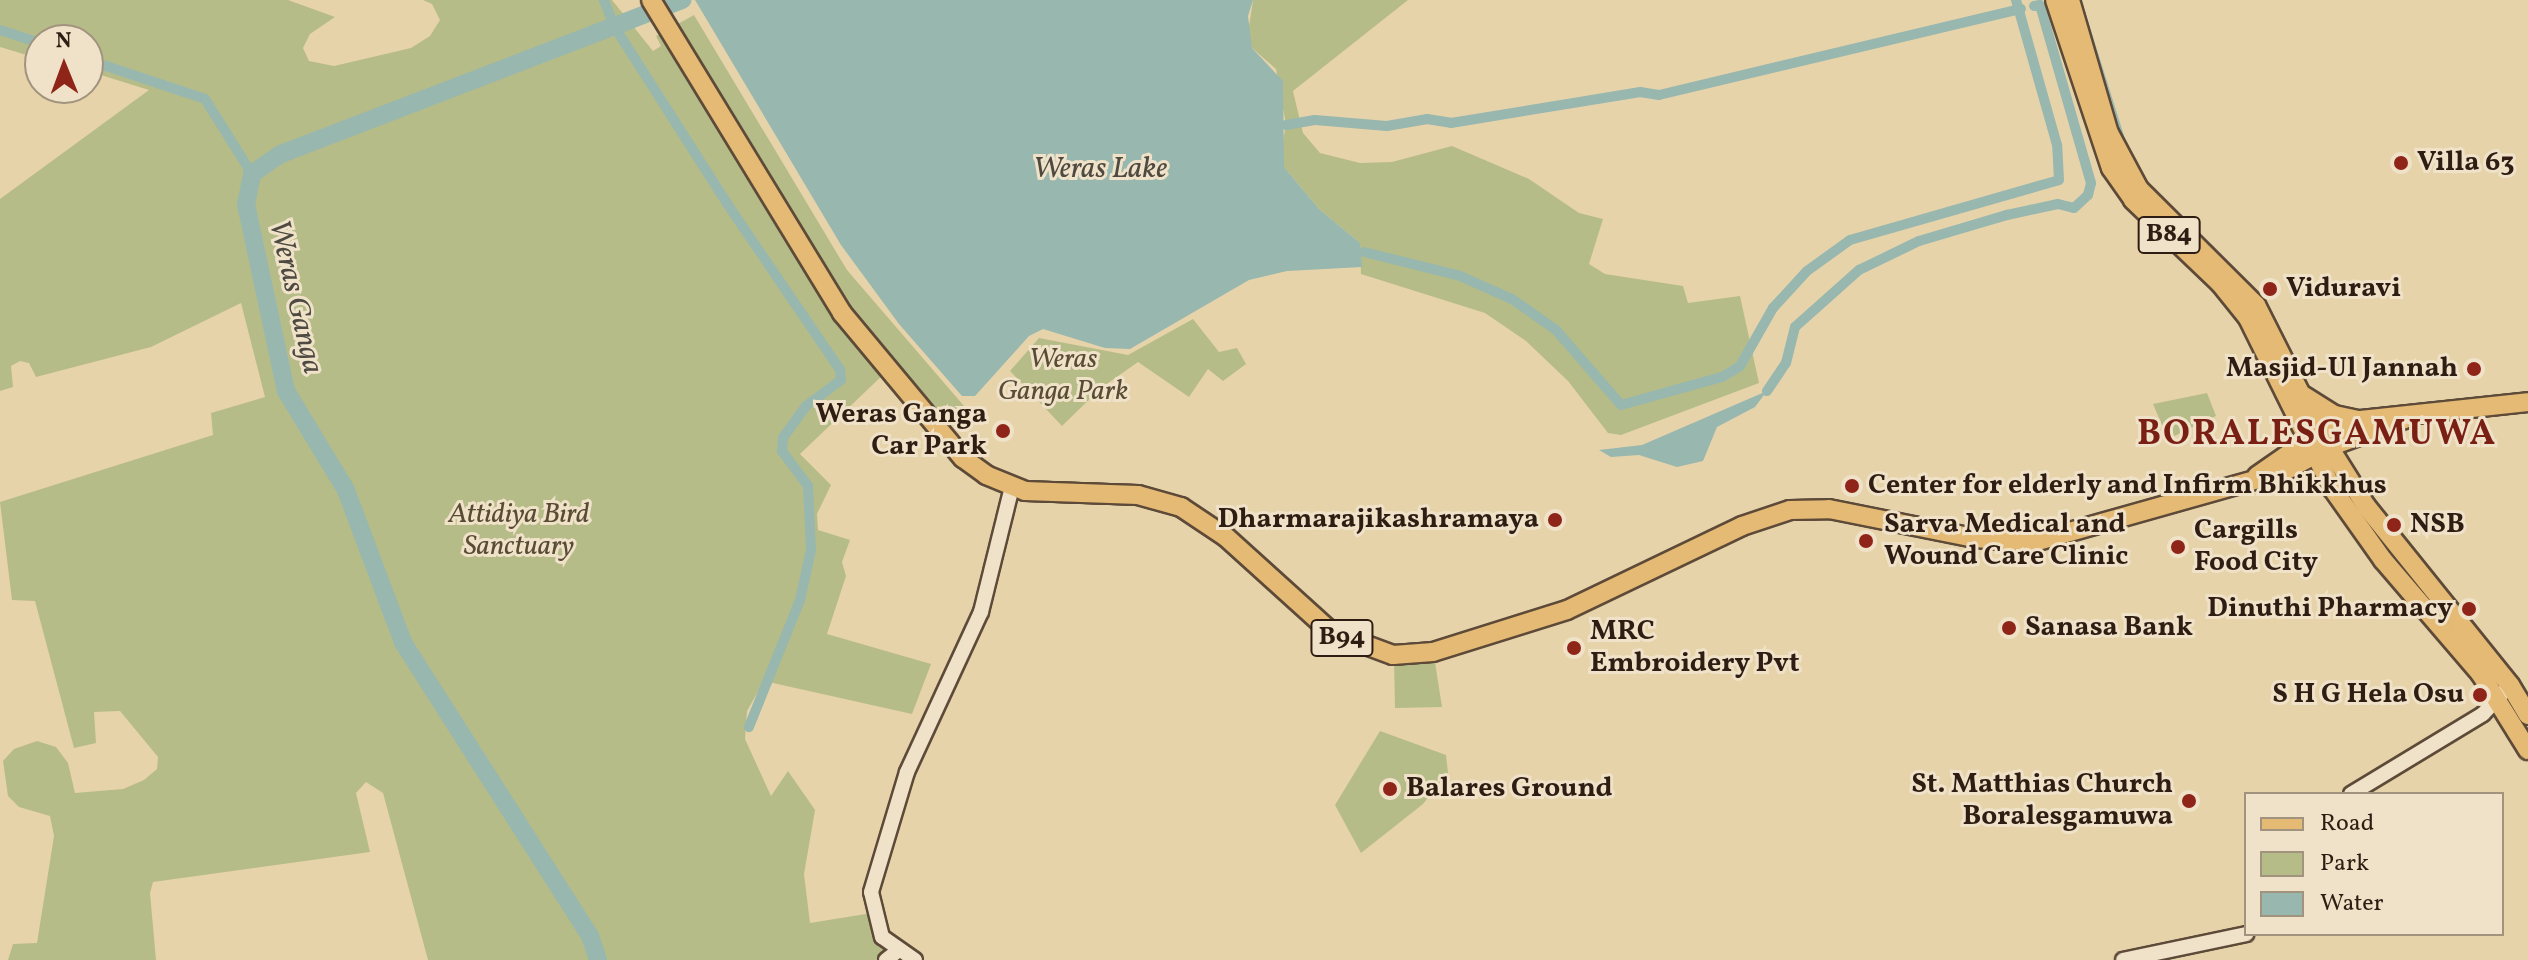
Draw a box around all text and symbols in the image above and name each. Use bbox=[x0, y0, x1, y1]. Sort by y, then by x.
north arrow bbox=[24, 24, 104, 104]
text: N bbox=[55, 26, 72, 57]
place label: Villa 63 bbox=[2417, 146, 2515, 180]
water label: Weras Lake bbox=[1033, 151, 1167, 187]
marker: Villa 63 bbox=[2392, 154, 2410, 172]
road number: B84 bbox=[2137, 213, 2201, 257]
water label: Weras Ganga bbox=[260, 217, 330, 377]
place label: Viduravi bbox=[2286, 272, 2401, 306]
marker: Viduravi bbox=[2261, 280, 2279, 298]
park label: Weras Ganga Park bbox=[998, 343, 1128, 409]
place label: Masjid-Ul Jannah bbox=[2226, 352, 2458, 386]
marker: Masjid-Ul Jannah bbox=[2465, 360, 2483, 378]
place label: Weras Ganga Car Park bbox=[816, 398, 987, 464]
district label: BORALESGAMUWA bbox=[2137, 414, 2497, 458]
marker: Weras Ganga Car Park bbox=[994, 422, 1012, 440]
place label: Center for elderly and Infirm Bhikkhus bbox=[1868, 469, 2387, 503]
marker: Center for elderly and Infirm Bhikkhus bbox=[1843, 477, 1861, 495]
park label: Attidiya Bird Sanctuary bbox=[448, 498, 590, 564]
place label: Dharmarajikashramaya bbox=[1218, 503, 1539, 537]
place label: Sarva Medical and Wound Care Clinic bbox=[1884, 508, 2128, 574]
place label: NSB bbox=[2410, 508, 2465, 542]
marker: Dharmarajikashramaya bbox=[1546, 511, 1564, 529]
place label: Cargills Food City bbox=[2194, 514, 2318, 580]
marker: NSB bbox=[2385, 516, 2403, 534]
marker: Sarva Medical and Wound Care Clinic bbox=[1855, 530, 1877, 552]
marker: Cargills Food City bbox=[2169, 538, 2187, 556]
place label: Dinuthi Pharmacy bbox=[2207, 592, 2453, 626]
marker: Dinuthi Pharmacy bbox=[2460, 600, 2478, 618]
place label: Sanasa Bank bbox=[2025, 611, 2193, 645]
place label: MRC Embroidery Pvt bbox=[1590, 615, 1800, 681]
road number: B94 bbox=[1310, 616, 1374, 660]
marker: Sanasa Bank bbox=[2000, 619, 2018, 637]
marker: MRC Embroidery Pvt bbox=[1565, 639, 1583, 657]
place label: S H G Hela Osu bbox=[2272, 678, 2464, 712]
marker: S H G Hela Osu bbox=[2471, 686, 2489, 704]
place label: St. Matthias Church Boralesgamuwa bbox=[1911, 768, 2173, 834]
place label: Balares Ground bbox=[1406, 772, 1612, 806]
marker: Balares Ground bbox=[1381, 780, 1399, 798]
marker: St. Matthias Church Boralesgamuwa bbox=[2180, 792, 2198, 810]
legend bbox=[2244, 792, 2504, 936]
text: Road bbox=[2320, 807, 2374, 841]
text: Park bbox=[2320, 847, 2369, 881]
text: Water bbox=[2320, 887, 2384, 921]

